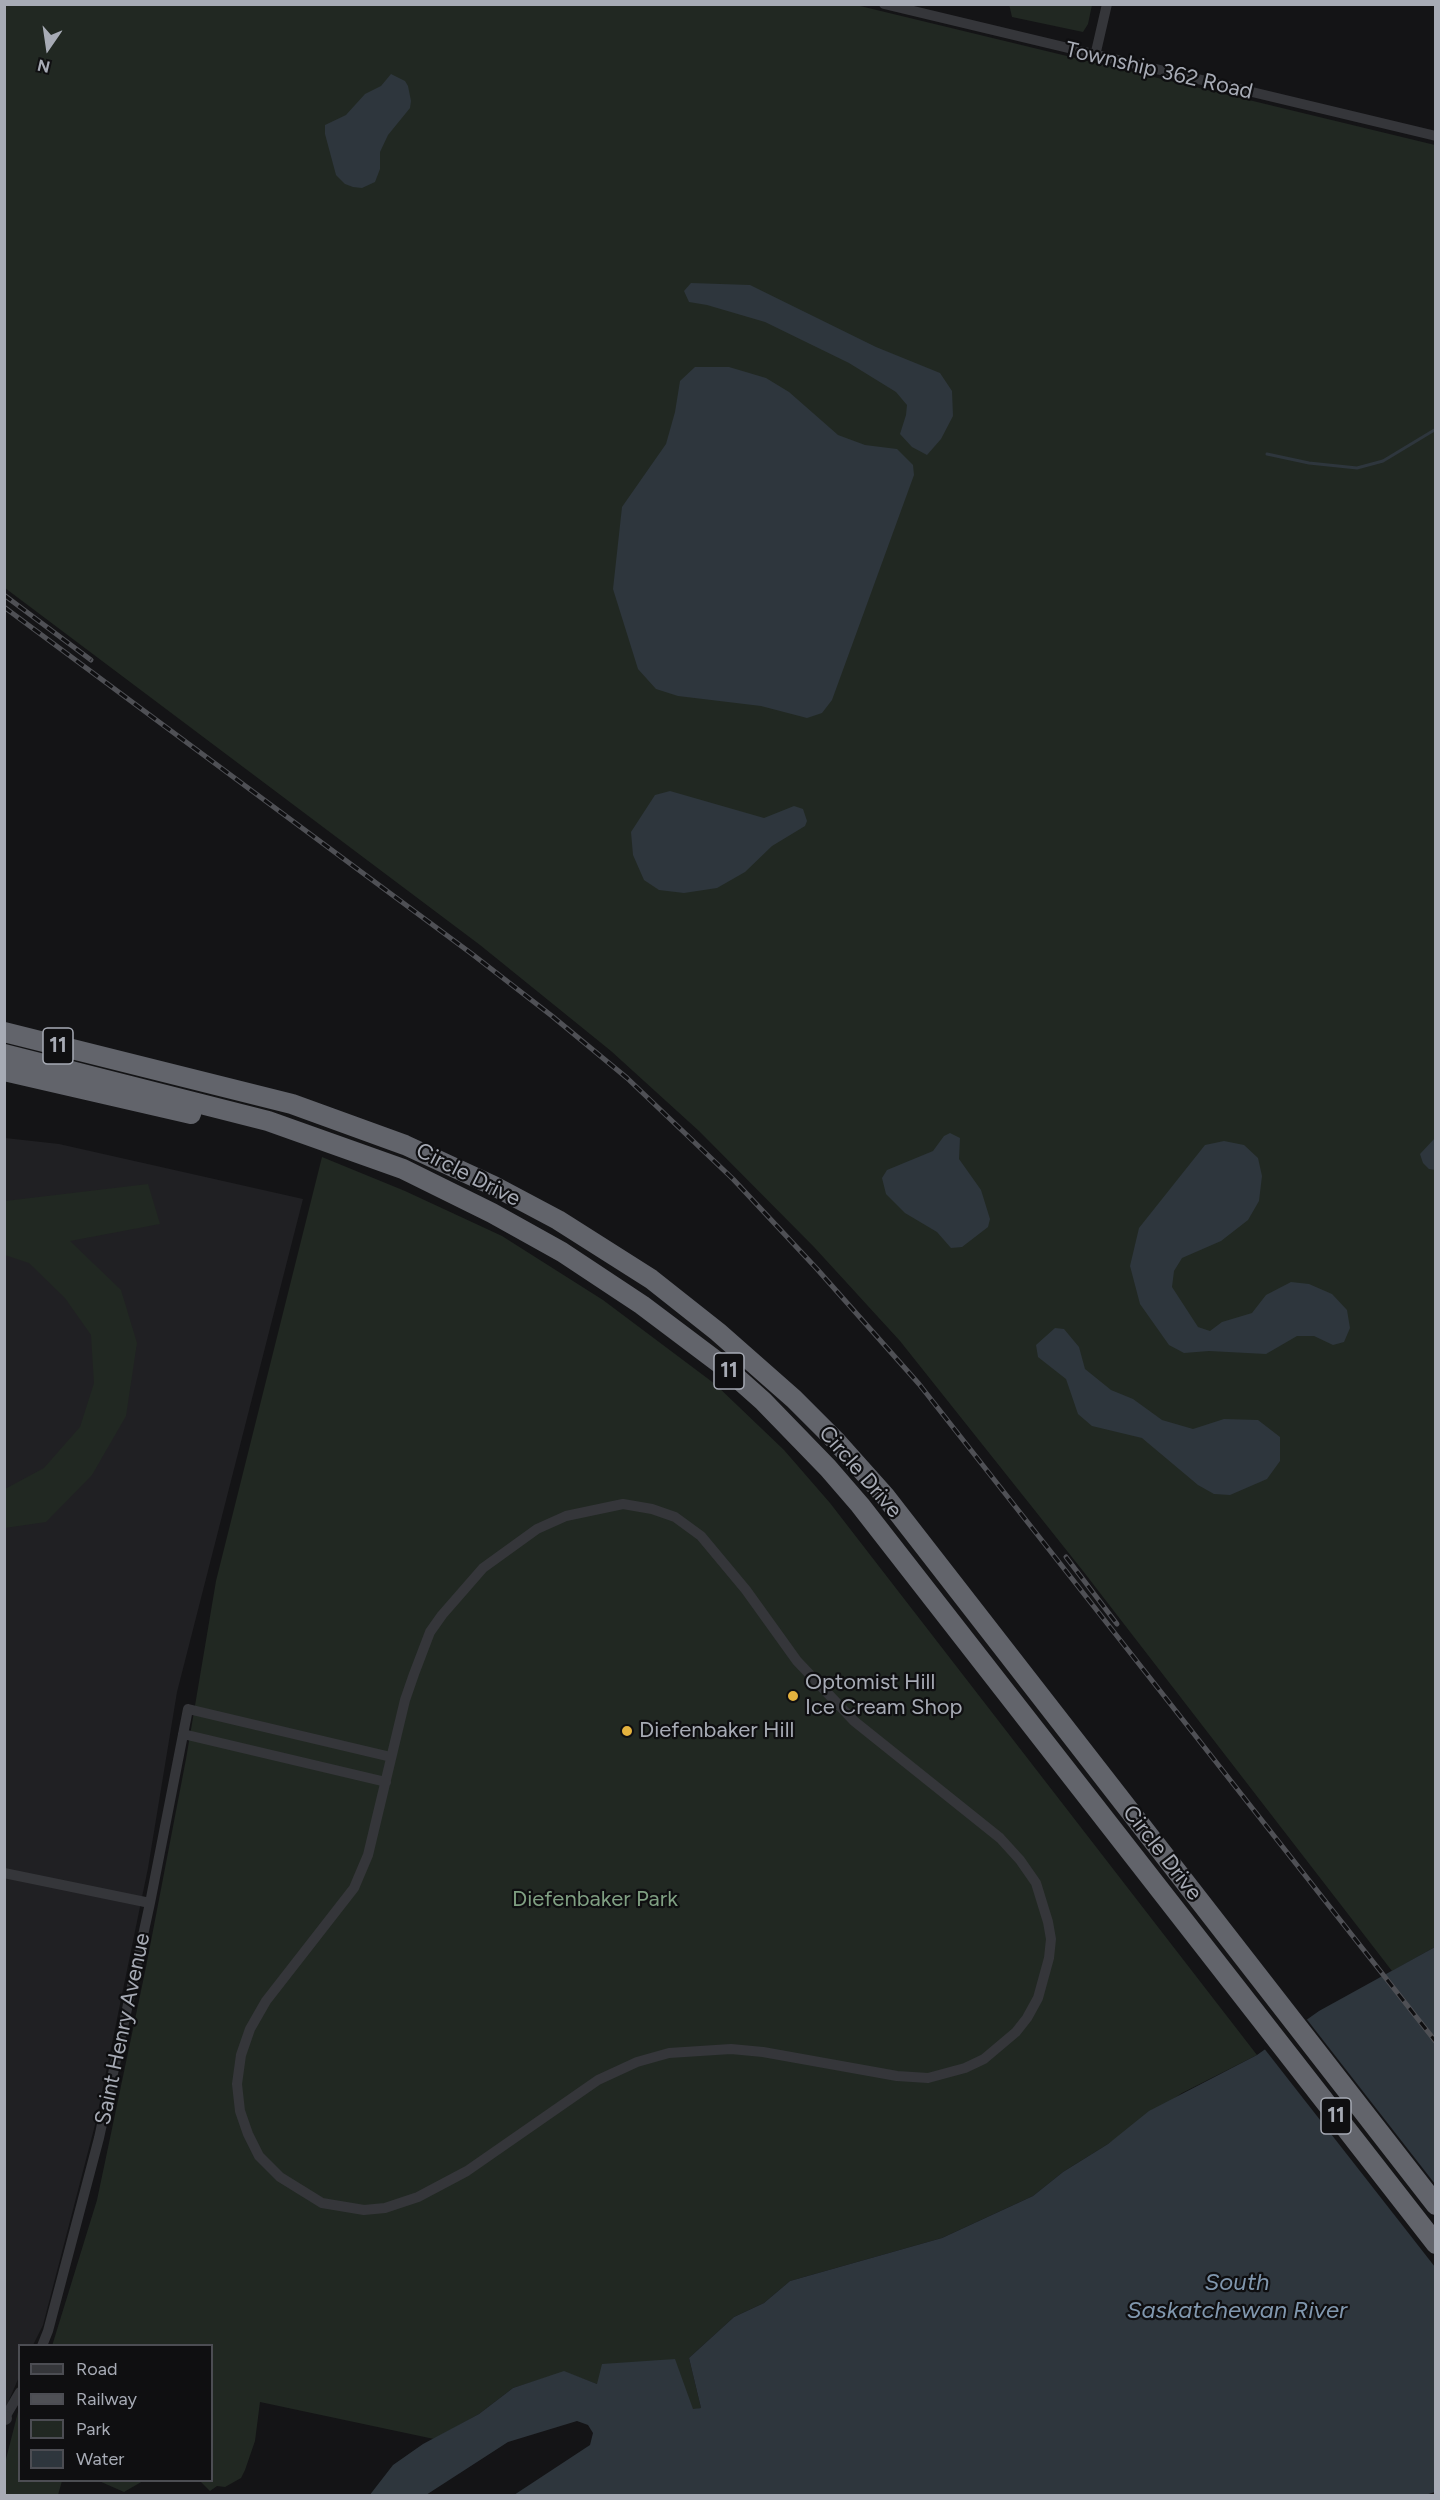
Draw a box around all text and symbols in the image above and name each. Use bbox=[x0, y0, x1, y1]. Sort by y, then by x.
north arrow bbox=[18, 18, 78, 78]
street label: Township 362 Road bbox=[1063, 37, 1255, 105]
text: N bbox=[36, 55, 52, 77]
road number: 11 bbox=[43, 1028, 73, 1064]
street label: Circle Drive bbox=[411, 1137, 525, 1213]
road number: 11 bbox=[714, 1353, 744, 1389]
street label: Circle Drive bbox=[813, 1421, 907, 1523]
place label: Optomist Hill Ice Cream Shop bbox=[805, 1670, 963, 1722]
marker: Optomist Hill Ice Cream Shop bbox=[786, 1689, 800, 1703]
place label: Diefenbaker Hill bbox=[639, 1718, 794, 1744]
marker: Diefenbaker Hill bbox=[620, 1724, 634, 1738]
street label: Circle Drive bbox=[1117, 1800, 1207, 1906]
park label: Diefenbaker Park bbox=[512, 1887, 678, 1913]
street label: Saint Henry Avenue bbox=[90, 1931, 156, 2127]
road number: 11 bbox=[1321, 2098, 1351, 2134]
water label: South Saskatchewan River bbox=[1127, 2269, 1347, 2325]
legend bbox=[18, 2344, 213, 2482]
text: Road bbox=[76, 2358, 117, 2380]
text: Railway bbox=[76, 2388, 137, 2410]
text: Park bbox=[76, 2418, 110, 2440]
text: Water bbox=[76, 2448, 124, 2470]

